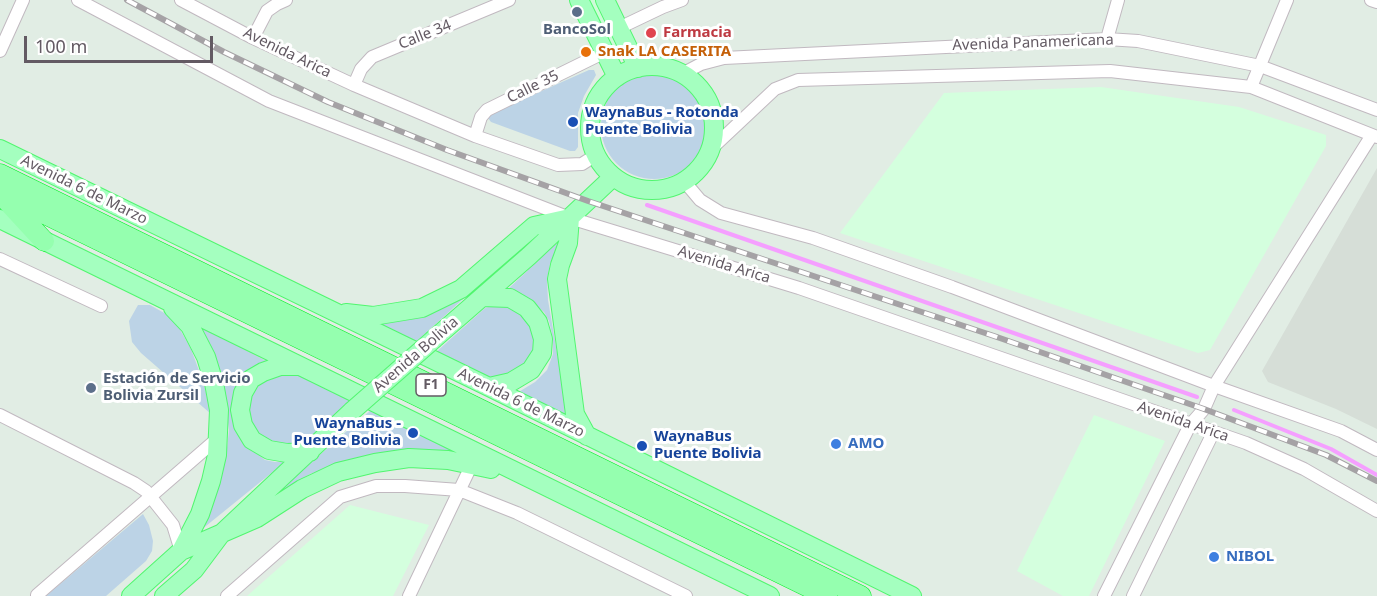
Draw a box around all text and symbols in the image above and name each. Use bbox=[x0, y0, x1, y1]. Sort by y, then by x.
marker: BancoSol bbox=[570, 5, 584, 19]
street label: Calle 34 bbox=[396, 16, 454, 54]
place label: BancoSol bbox=[543, 21, 611, 39]
scale bar bbox=[27, 24, 216, 62]
street label: Avenida Arica bbox=[240, 24, 334, 82]
place label: Farmacia bbox=[663, 24, 732, 42]
marker: Farmacia bbox=[644, 26, 658, 40]
street label: Avenida Panamericana bbox=[952, 31, 1114, 55]
text: 100 m bbox=[35, 34, 87, 58]
place label: Snak LA CASERITA bbox=[598, 43, 731, 61]
marker: Snak LA CASERITA bbox=[579, 45, 593, 59]
street label: Calle 35 bbox=[504, 67, 562, 107]
place label: WaynaBus - Rotonda Puente Bolivia bbox=[585, 104, 739, 139]
marker: WaynaBus - Rotonda Puente Bolivia bbox=[566, 115, 580, 129]
street label: Avenida 6 de Marzo bbox=[18, 151, 150, 229]
street label: Avenida Arica bbox=[676, 242, 772, 288]
street label: Avenida Bolivia bbox=[370, 313, 462, 397]
street label: Avenida 6 de Marzo bbox=[455, 364, 587, 442]
place label: Estación de Servicio Bolivia Zursil bbox=[103, 370, 251, 405]
road number: F1 bbox=[416, 374, 446, 396]
marker: Estación de Servicio Bolivia Zursil bbox=[84, 381, 98, 395]
street label: Avenida Arica bbox=[1135, 398, 1231, 446]
place label: WaynaBus - Puente Bolivia bbox=[294, 415, 401, 450]
marker: WaynaBus - Puente Bolivia bbox=[406, 426, 420, 440]
place label: WaynaBus Puente Bolivia bbox=[654, 428, 761, 463]
place label: AMO bbox=[848, 435, 884, 453]
marker: AMO bbox=[829, 437, 843, 451]
marker: WaynaBus Puente Bolivia bbox=[635, 439, 649, 453]
place label: NIBOL bbox=[1226, 548, 1274, 566]
marker: NIBOL bbox=[1207, 550, 1221, 564]

